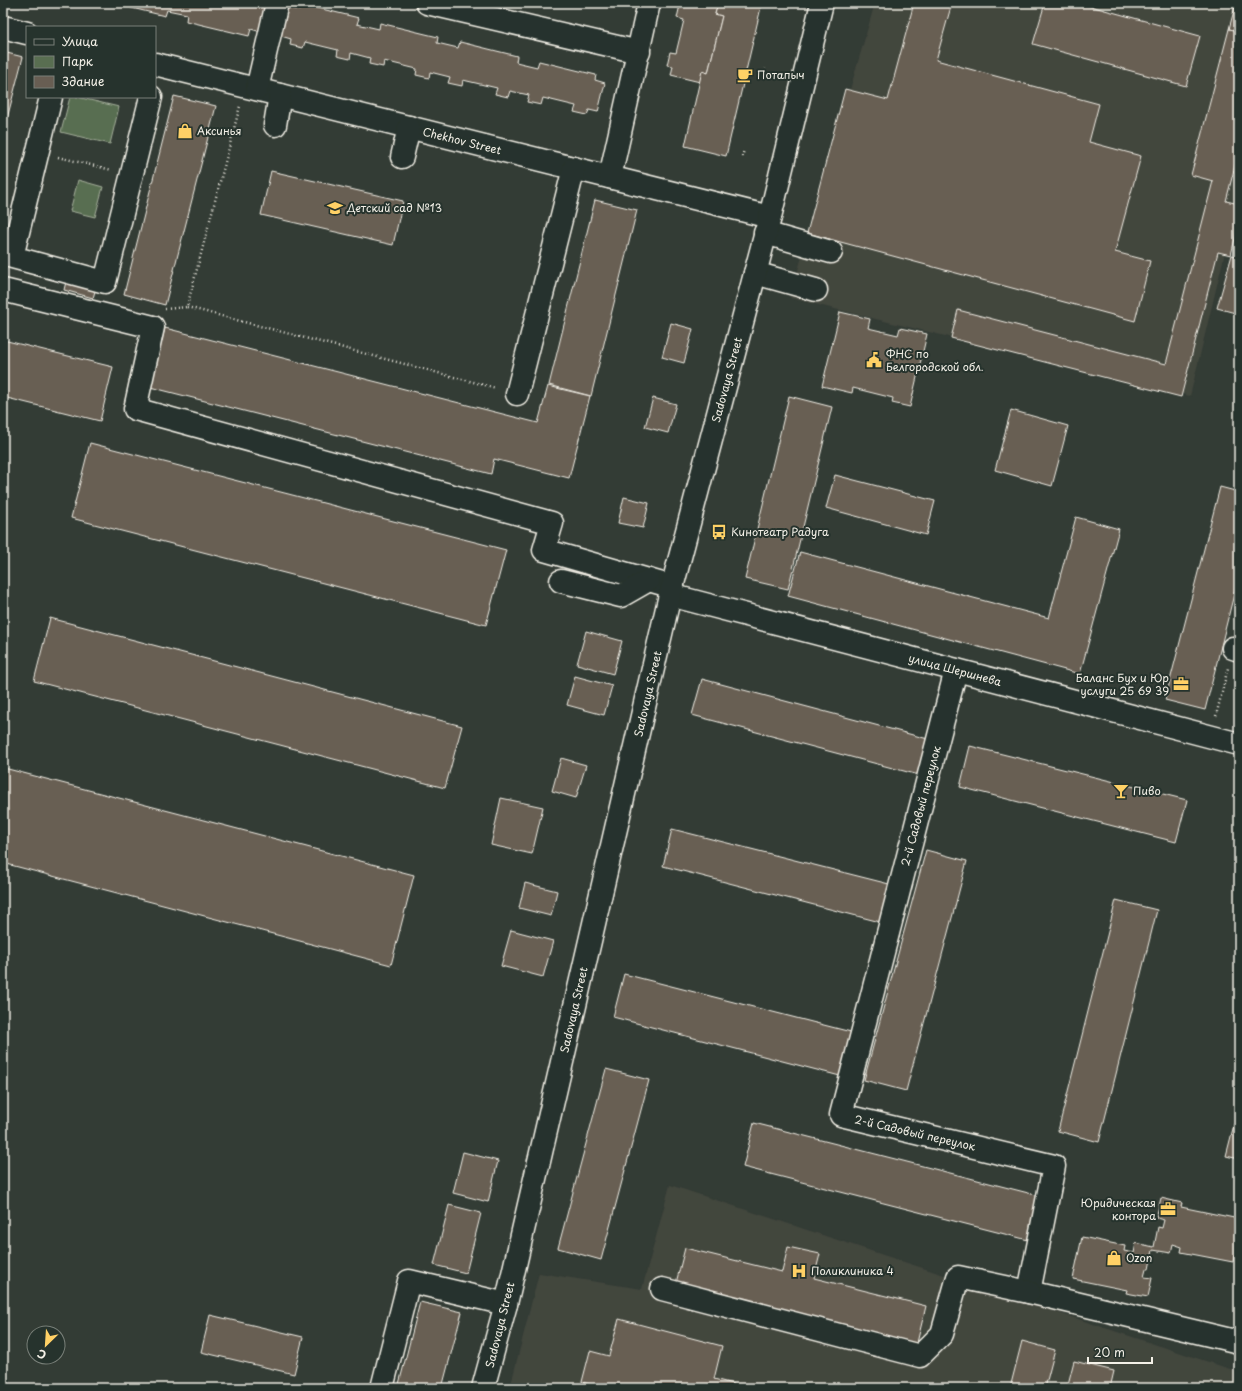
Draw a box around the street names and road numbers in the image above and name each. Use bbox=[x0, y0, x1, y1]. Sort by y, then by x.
street label: Chekhov Street bbox=[421, 123, 504, 159]
street label: Sadovaya Street bbox=[707, 335, 746, 424]
street label: Sadovaya Street bbox=[629, 649, 666, 738]
street label: улица Шершнева bbox=[907, 649, 1004, 690]
street label: 2-й Садовый переулок bbox=[896, 743, 945, 868]
street label: Sadovaya Street bbox=[555, 965, 592, 1054]
street label: 2-й Садовый переулок bbox=[853, 1110, 978, 1155]
street label: Sadovaya Street bbox=[481, 1280, 518, 1369]

